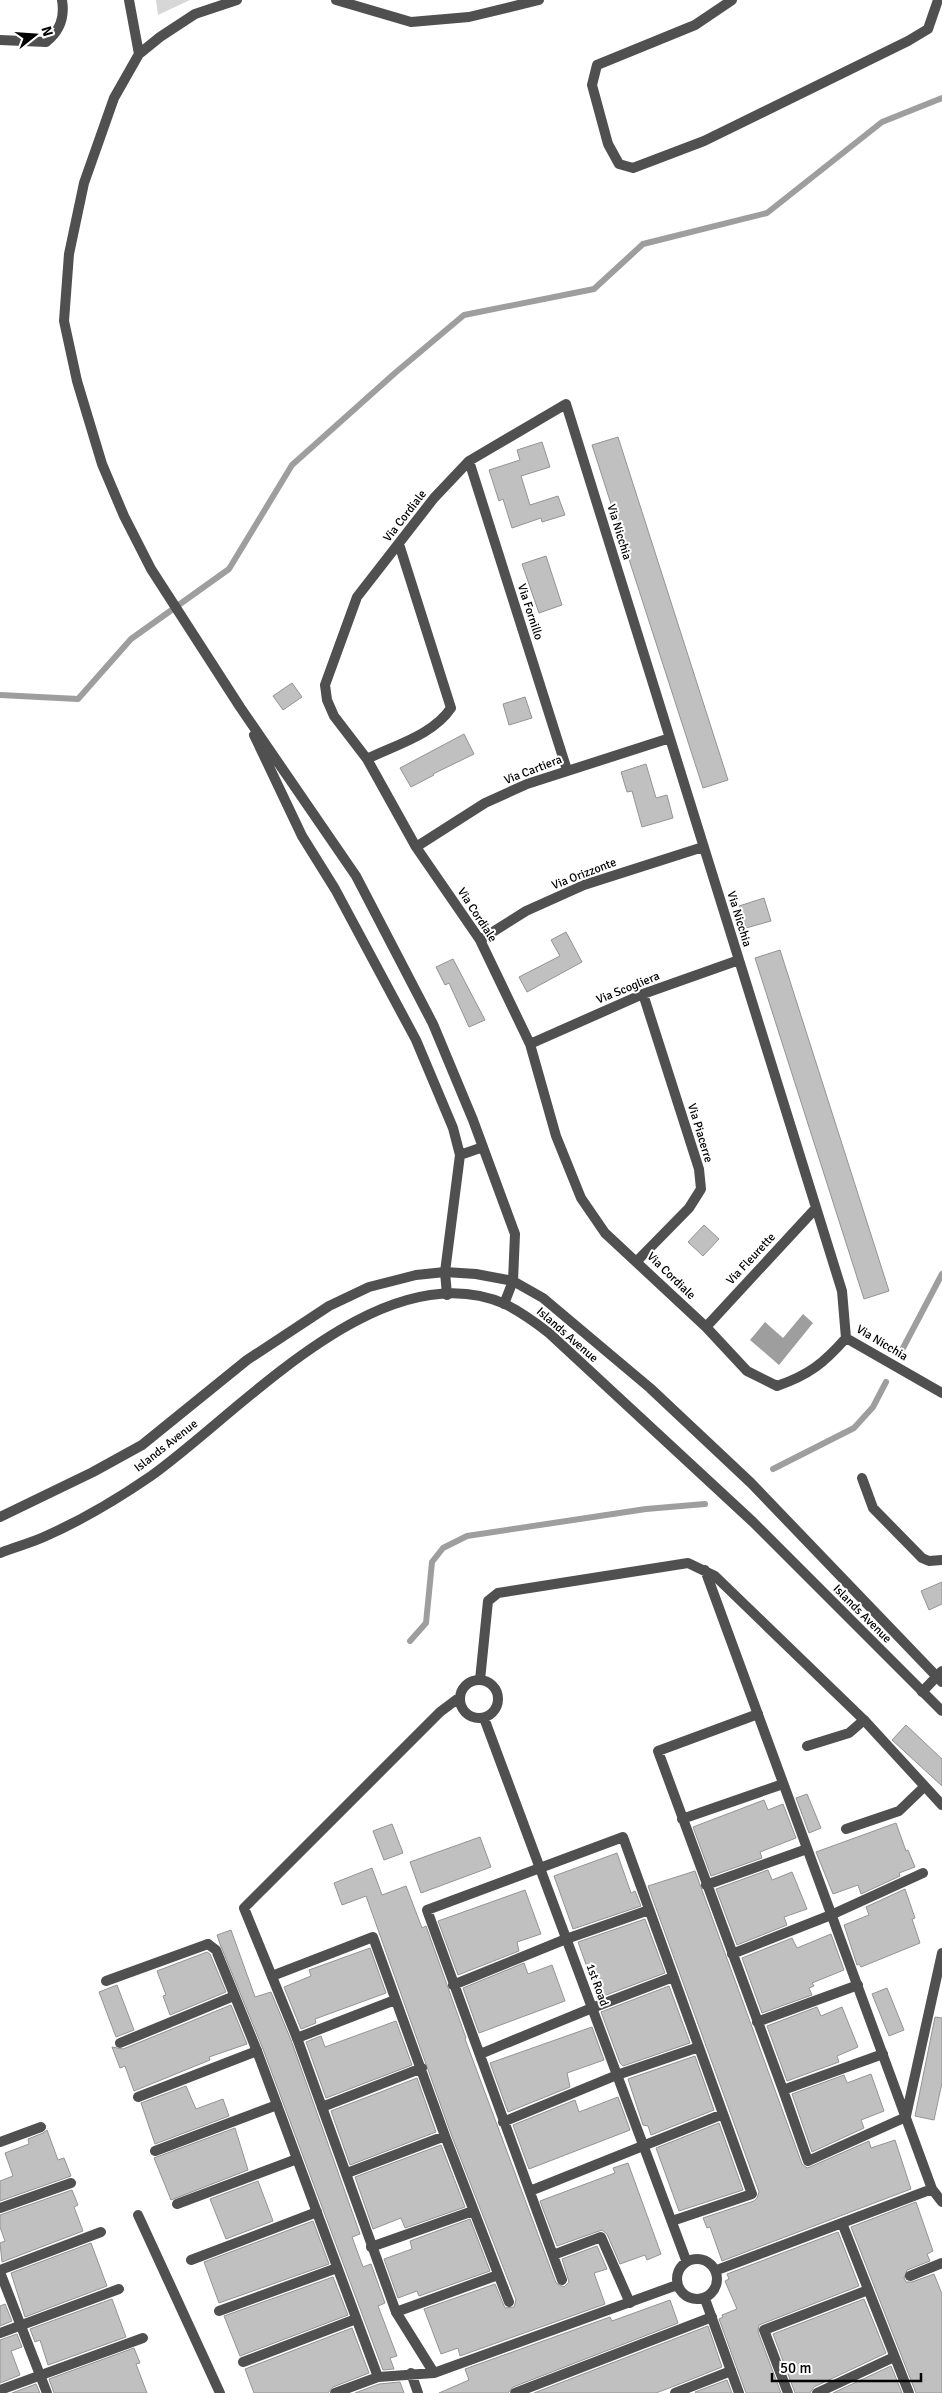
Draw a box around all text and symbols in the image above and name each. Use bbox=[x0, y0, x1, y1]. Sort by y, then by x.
north arrow bbox=[10, 10, 60, 60]
text: N bbox=[37, 24, 57, 38]
street label: Via Cordiale bbox=[380, 487, 430, 545]
street label: Via Nicchia bbox=[603, 502, 635, 562]
street label: Via Fornillo bbox=[514, 582, 546, 642]
street label: Via Cartiera bbox=[502, 752, 564, 788]
street label: Via Orizzonte bbox=[550, 855, 618, 893]
street label: Via Cordiale bbox=[454, 885, 500, 945]
street label: Via Nicchia bbox=[723, 889, 755, 949]
street label: Via Scogliera bbox=[594, 969, 662, 1007]
street label: Via Piacerre bbox=[684, 1102, 716, 1164]
street label: Via Fleurette bbox=[723, 1230, 779, 1288]
street label: Via Cordiale bbox=[644, 1249, 698, 1303]
street label: Islands Avenue bbox=[533, 1304, 601, 1366]
street label: Via Nicchia bbox=[854, 1322, 910, 1364]
street label: Islands Avenue bbox=[131, 1416, 201, 1476]
street label: Islands Avenue bbox=[830, 1582, 894, 1646]
street label: 1st Road bbox=[582, 1962, 612, 2008]
scale bar bbox=[772, 2350, 921, 2382]
text: 50 m bbox=[780, 2359, 811, 2377]

